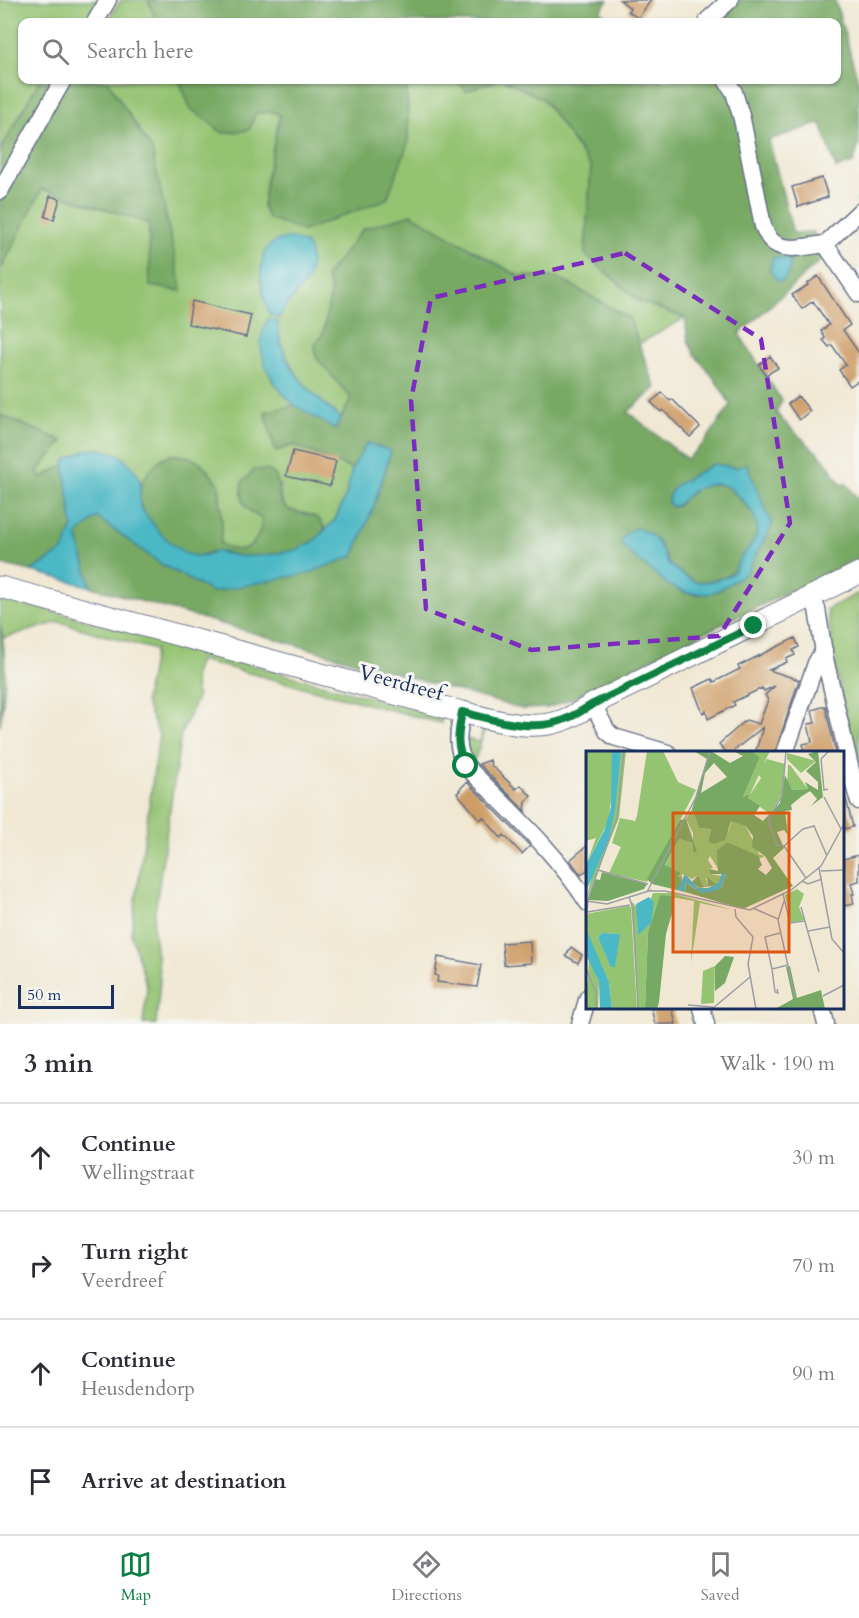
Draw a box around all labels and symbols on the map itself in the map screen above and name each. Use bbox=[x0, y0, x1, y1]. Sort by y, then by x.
route end bbox=[740, 612, 766, 638]
street label: Veerdreef bbox=[355, 658, 450, 709]
inset map bbox=[586, 751, 844, 1009]
route start bbox=[452, 752, 478, 778]
scale bar bbox=[18, 982, 114, 1010]

